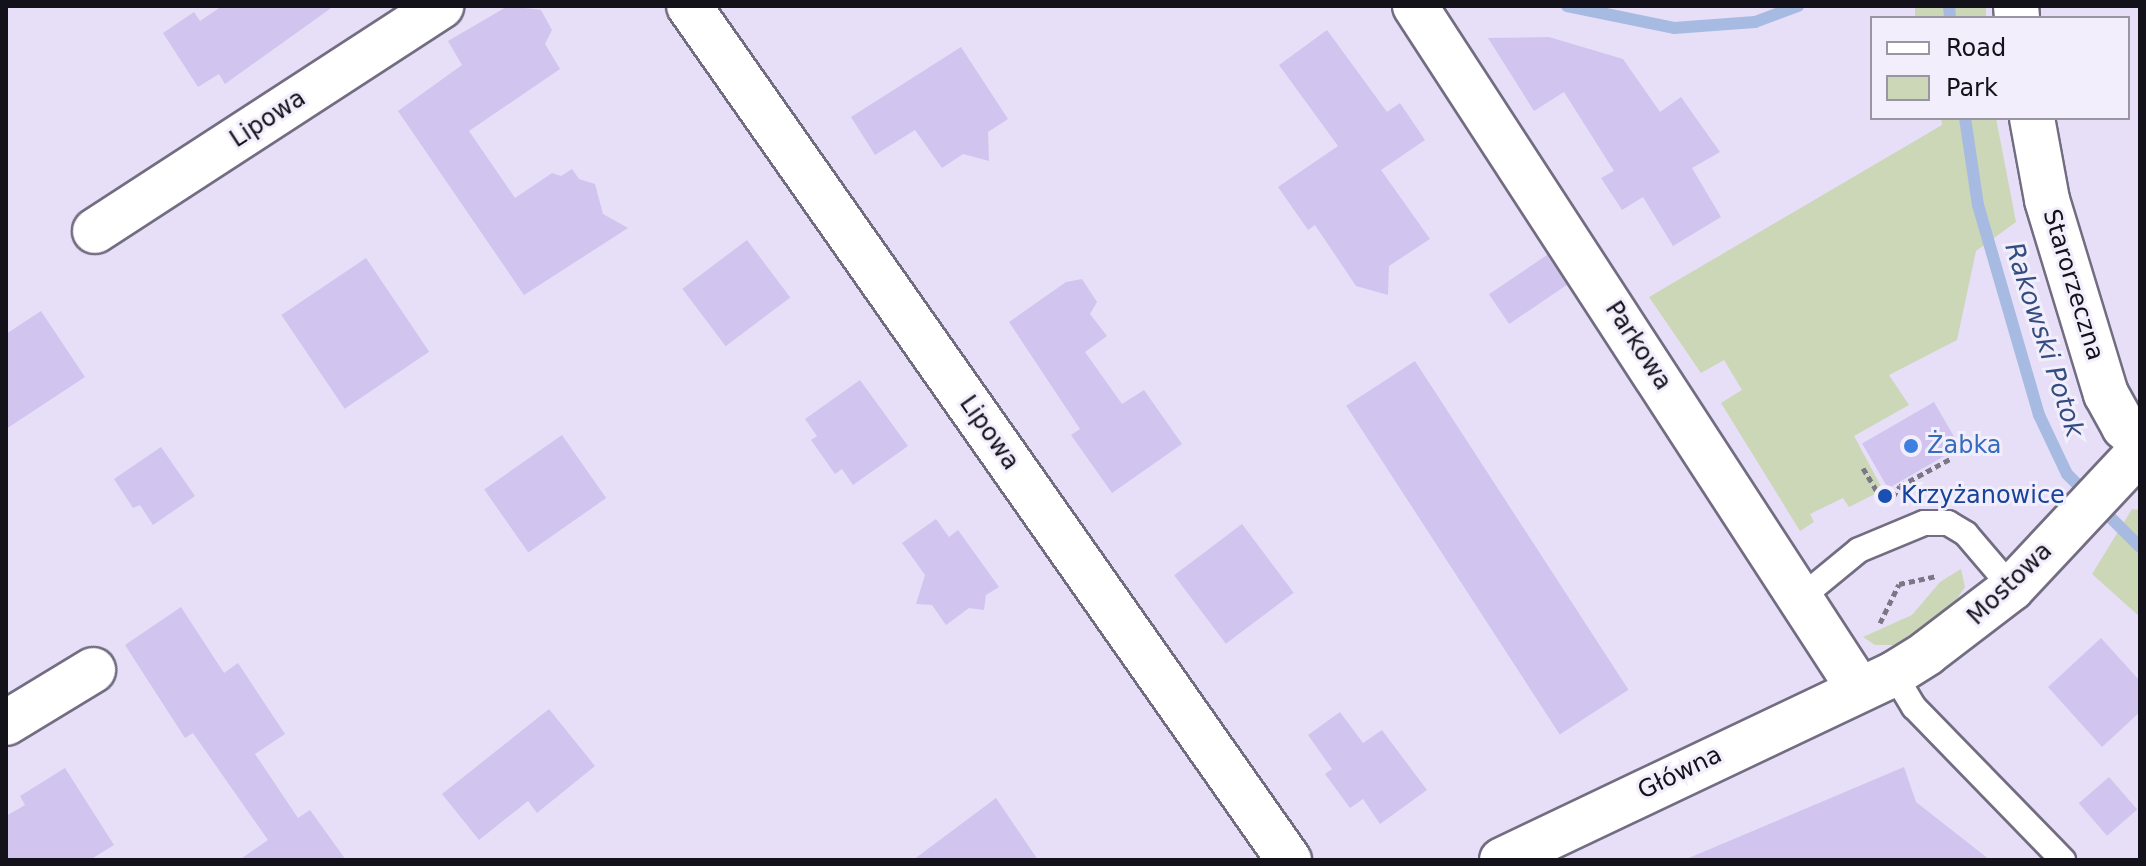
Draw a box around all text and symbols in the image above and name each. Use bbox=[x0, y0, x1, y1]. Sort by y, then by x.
legend bbox=[1870, 16, 2130, 120]
text: Road bbox=[1946, 34, 2006, 62]
text: Park bbox=[1946, 74, 1998, 102]
street label: Lipowa bbox=[225, 84, 311, 154]
street label: Starorzeczna bbox=[2036, 206, 2110, 364]
water label: Rakowski Potok bbox=[1998, 239, 2090, 441]
street label: Parkowa bbox=[1599, 296, 1677, 396]
street label: Lipowa bbox=[953, 390, 1025, 476]
place label: Żabka bbox=[1927, 432, 2002, 460]
marker: Żabka bbox=[1902, 437, 1920, 455]
place label: Krzyżanowice bbox=[1901, 482, 2065, 510]
marker: Krzyżanowice bbox=[1876, 487, 1894, 505]
street label: Mostowa bbox=[1962, 537, 2058, 631]
street label: Główna bbox=[1633, 740, 1727, 806]

